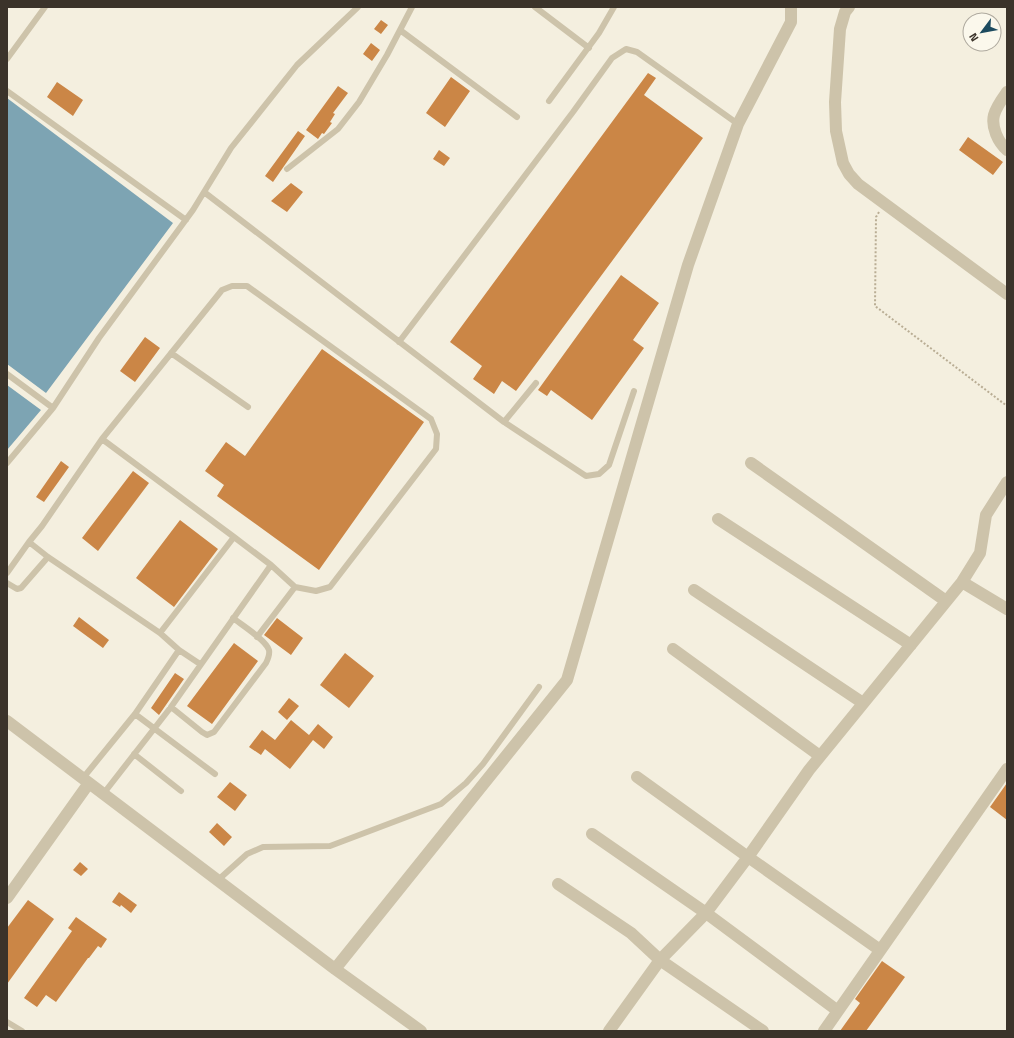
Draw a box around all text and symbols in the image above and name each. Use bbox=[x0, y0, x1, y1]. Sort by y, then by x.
north arrow bbox=[962, 12, 1002, 52]
text: N bbox=[965, 30, 982, 45]

